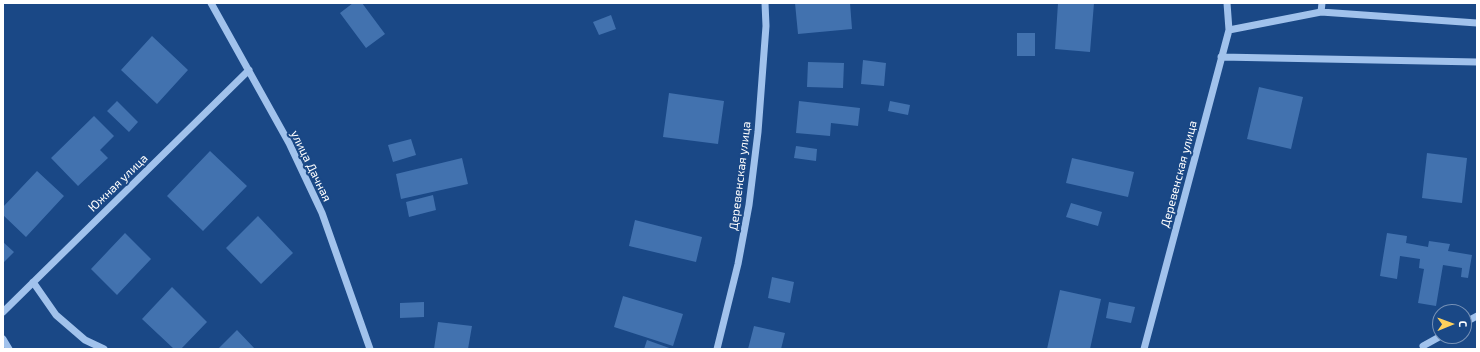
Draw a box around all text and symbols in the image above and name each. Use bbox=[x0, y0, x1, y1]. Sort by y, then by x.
street label: Деревенская улица bbox=[1158, 119, 1200, 229]
street label: Деревенская улица bbox=[726, 121, 754, 231]
street label: улица Дачная bbox=[288, 128, 334, 204]
street label: Южная улица bbox=[85, 151, 151, 215]
north arrow bbox=[1432, 304, 1472, 344]
text: С bbox=[1457, 320, 1470, 327]

